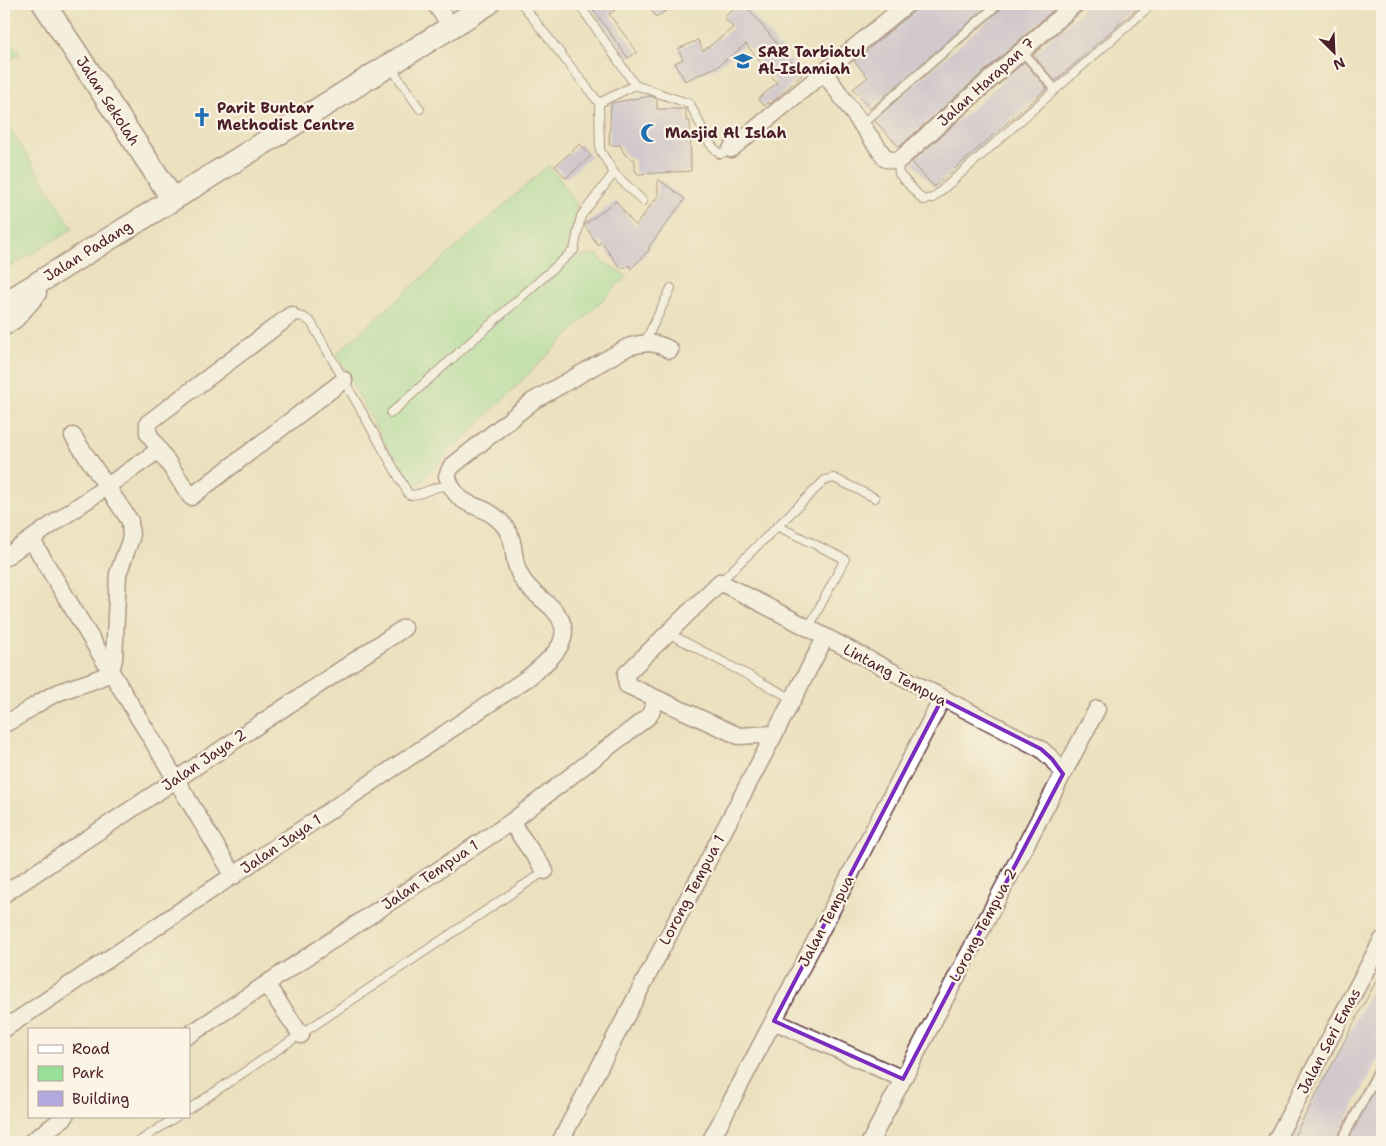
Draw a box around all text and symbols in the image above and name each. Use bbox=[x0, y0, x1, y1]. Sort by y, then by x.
north arrow bbox=[1308, 28, 1358, 78]
street label: Jalan Harapan 7 bbox=[933, 33, 1039, 131]
place label: SAR Tarbiatul Al-Islamiah bbox=[758, 42, 866, 79]
school or university icon: SAR Tarbiatul Al-Islamiah bbox=[732, 50, 754, 72]
street label: Jalan Sekolah bbox=[72, 52, 144, 150]
text: N bbox=[1331, 53, 1348, 74]
place label: Parit Buntar Methodist Centre bbox=[217, 98, 355, 135]
church icon: Parit Buntar Methodist Centre bbox=[191, 106, 213, 128]
mosque icon: Masjid Al Islah bbox=[639, 122, 661, 144]
place label: Masjid Al Islah bbox=[665, 123, 786, 143]
street label: Jalan Padang bbox=[40, 216, 136, 286]
street label: Lintang Tempua bbox=[840, 639, 951, 711]
street label: Jalan Jaya 2 bbox=[158, 724, 250, 796]
street label: Jalan Jaya 1 bbox=[237, 810, 325, 878]
street label: Lorong Tempua 1 bbox=[655, 832, 729, 948]
street label: Jalan Tempua 1 bbox=[378, 835, 482, 915]
street label: Lorong Tempua 2 bbox=[945, 865, 1021, 985]
street label: Jalan Tempua bbox=[793, 871, 859, 970]
street label: Jalan Seri Emas bbox=[1293, 985, 1365, 1097]
legend bbox=[28, 1028, 190, 1118]
text: Road bbox=[72, 1039, 110, 1059]
text: Park bbox=[72, 1063, 104, 1083]
text: Building bbox=[72, 1089, 129, 1109]

